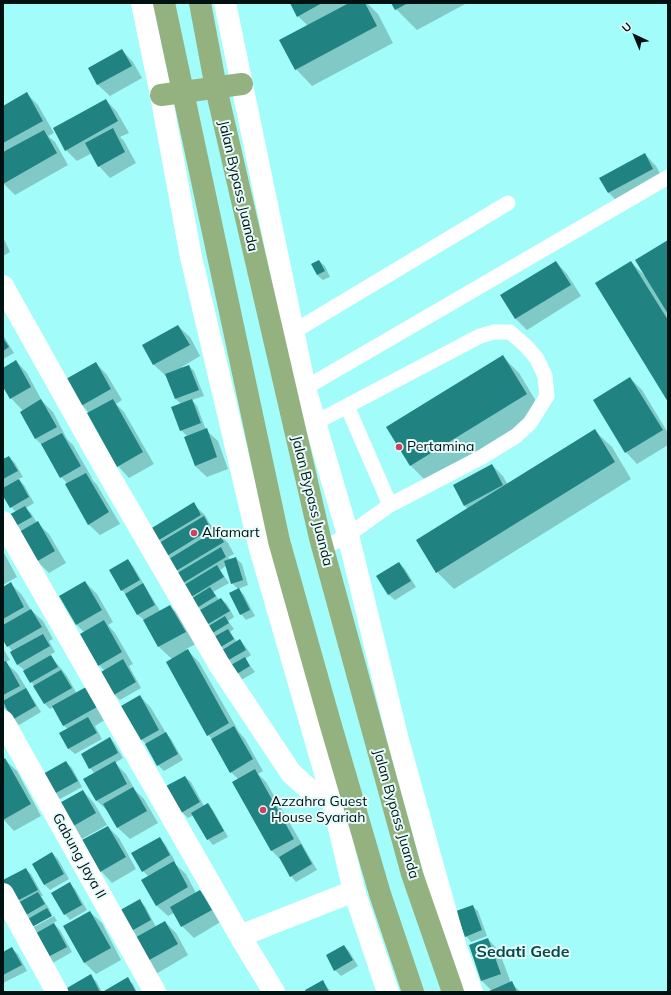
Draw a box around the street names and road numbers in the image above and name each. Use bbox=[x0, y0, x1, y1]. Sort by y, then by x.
street label: Jalan Bypass Juanda bbox=[215, 119, 261, 253]
street label: Jalan Bypass Juanda bbox=[288, 434, 336, 568]
street label: Jalan Bypass Juanda bbox=[369, 747, 423, 881]
street label: Gabung Jaya II bbox=[49, 810, 109, 902]

